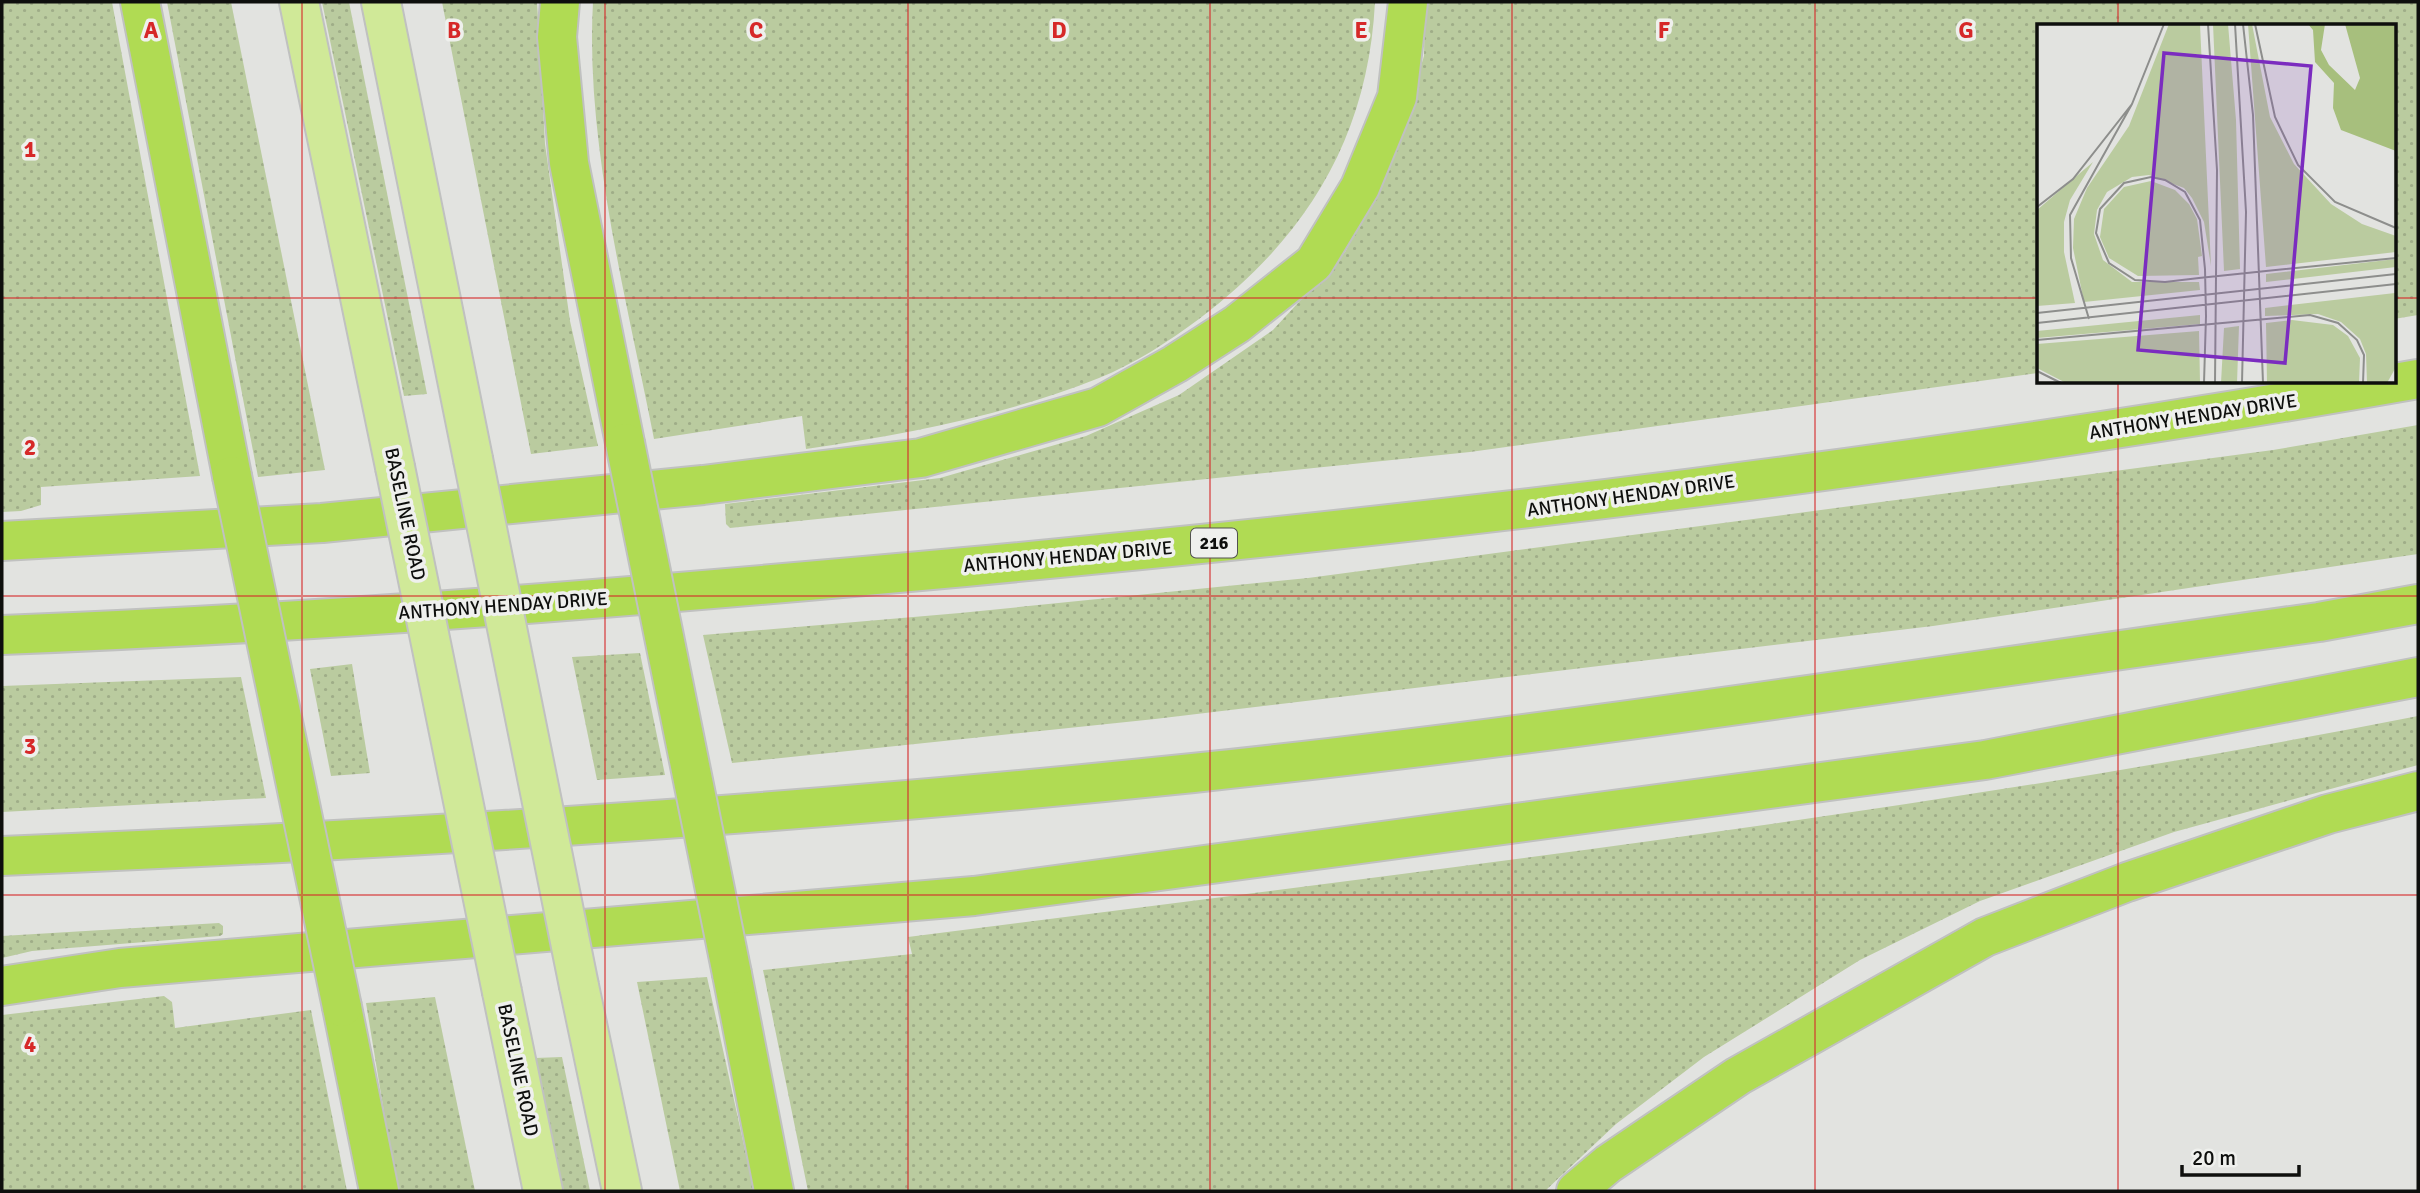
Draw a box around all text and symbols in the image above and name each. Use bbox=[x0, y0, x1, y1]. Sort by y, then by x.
text: A bbox=[144, 16, 159, 45]
text: B bbox=[447, 16, 461, 45]
text: C bbox=[749, 16, 763, 45]
text: D bbox=[1051, 16, 1067, 45]
text: E bbox=[1354, 16, 1368, 45]
text: F bbox=[1658, 16, 1670, 45]
text: G bbox=[1958, 16, 1974, 45]
inset map bbox=[2037, 24, 2396, 383]
text: 1 bbox=[24, 135, 36, 164]
street label: ANTHONY HENDAY DRIVE bbox=[2088, 389, 2298, 445]
text: 2 bbox=[24, 433, 36, 462]
street label: BASELINE ROAD bbox=[379, 446, 431, 582]
street label: ANTHONY HENDAY DRIVE bbox=[1525, 470, 1737, 522]
road number: 216 bbox=[1191, 528, 1237, 558]
street label: ANTHONY HENDAY DRIVE bbox=[962, 536, 1174, 578]
street label: ANTHONY HENDAY DRIVE bbox=[398, 587, 608, 625]
text: 3 bbox=[24, 732, 36, 761]
street label: BASELINE ROAD bbox=[492, 1002, 544, 1138]
text: 4 bbox=[24, 1030, 36, 1059]
scale bar bbox=[2182, 1134, 2299, 1178]
text: 20 m bbox=[2192, 1145, 2236, 1171]

